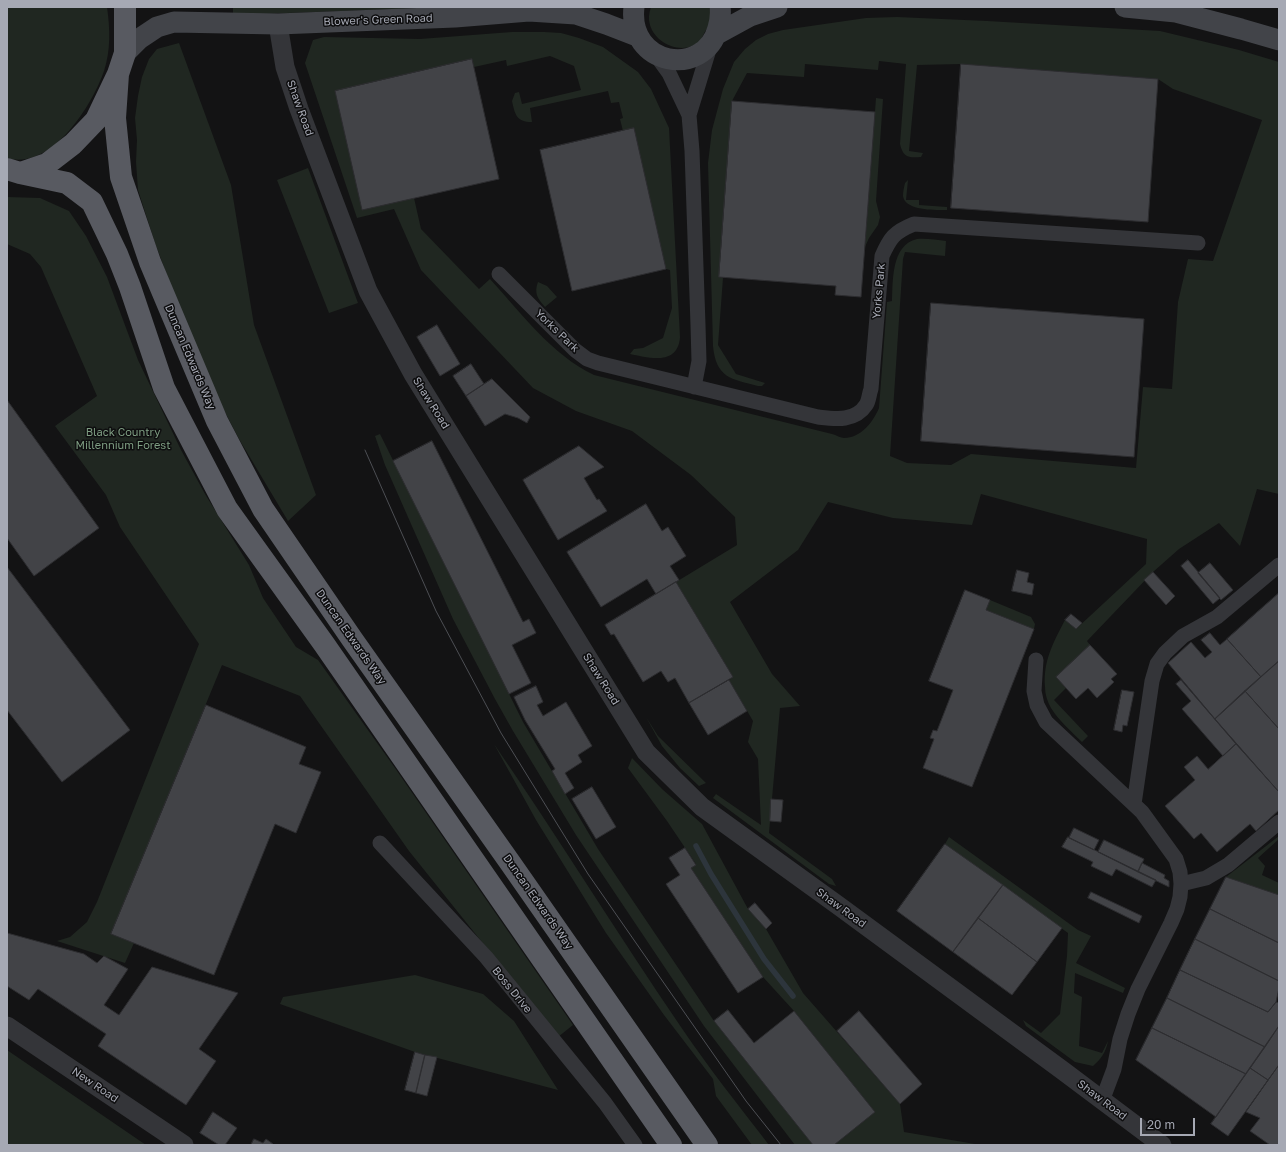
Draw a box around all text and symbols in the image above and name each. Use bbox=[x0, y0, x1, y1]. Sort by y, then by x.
street label: Blower's Green Road bbox=[323, 11, 433, 29]
street label: Shaw Road bbox=[284, 78, 316, 138]
street label: Yorks Park bbox=[870, 263, 888, 319]
street label: Duncan Edwards Way bbox=[162, 302, 218, 412]
street label: Yorks Park bbox=[532, 307, 582, 355]
street label: Shaw Road bbox=[410, 375, 452, 431]
park label: Black Country Millennium Forest bbox=[75, 426, 171, 452]
street label: Duncan Edwards Way bbox=[313, 587, 389, 687]
street label: Shaw Road bbox=[580, 651, 622, 707]
street label: Duncan Edwards Way bbox=[500, 852, 576, 952]
street label: Shaw Road bbox=[813, 885, 869, 931]
street label: Boss Drive bbox=[489, 964, 535, 1016]
street label: New Road bbox=[69, 1065, 121, 1105]
street label: Shaw Road bbox=[1075, 1077, 1129, 1123]
scale bar bbox=[1142, 1110, 1197, 1136]
text: 20 m bbox=[1147, 1117, 1175, 1132]

